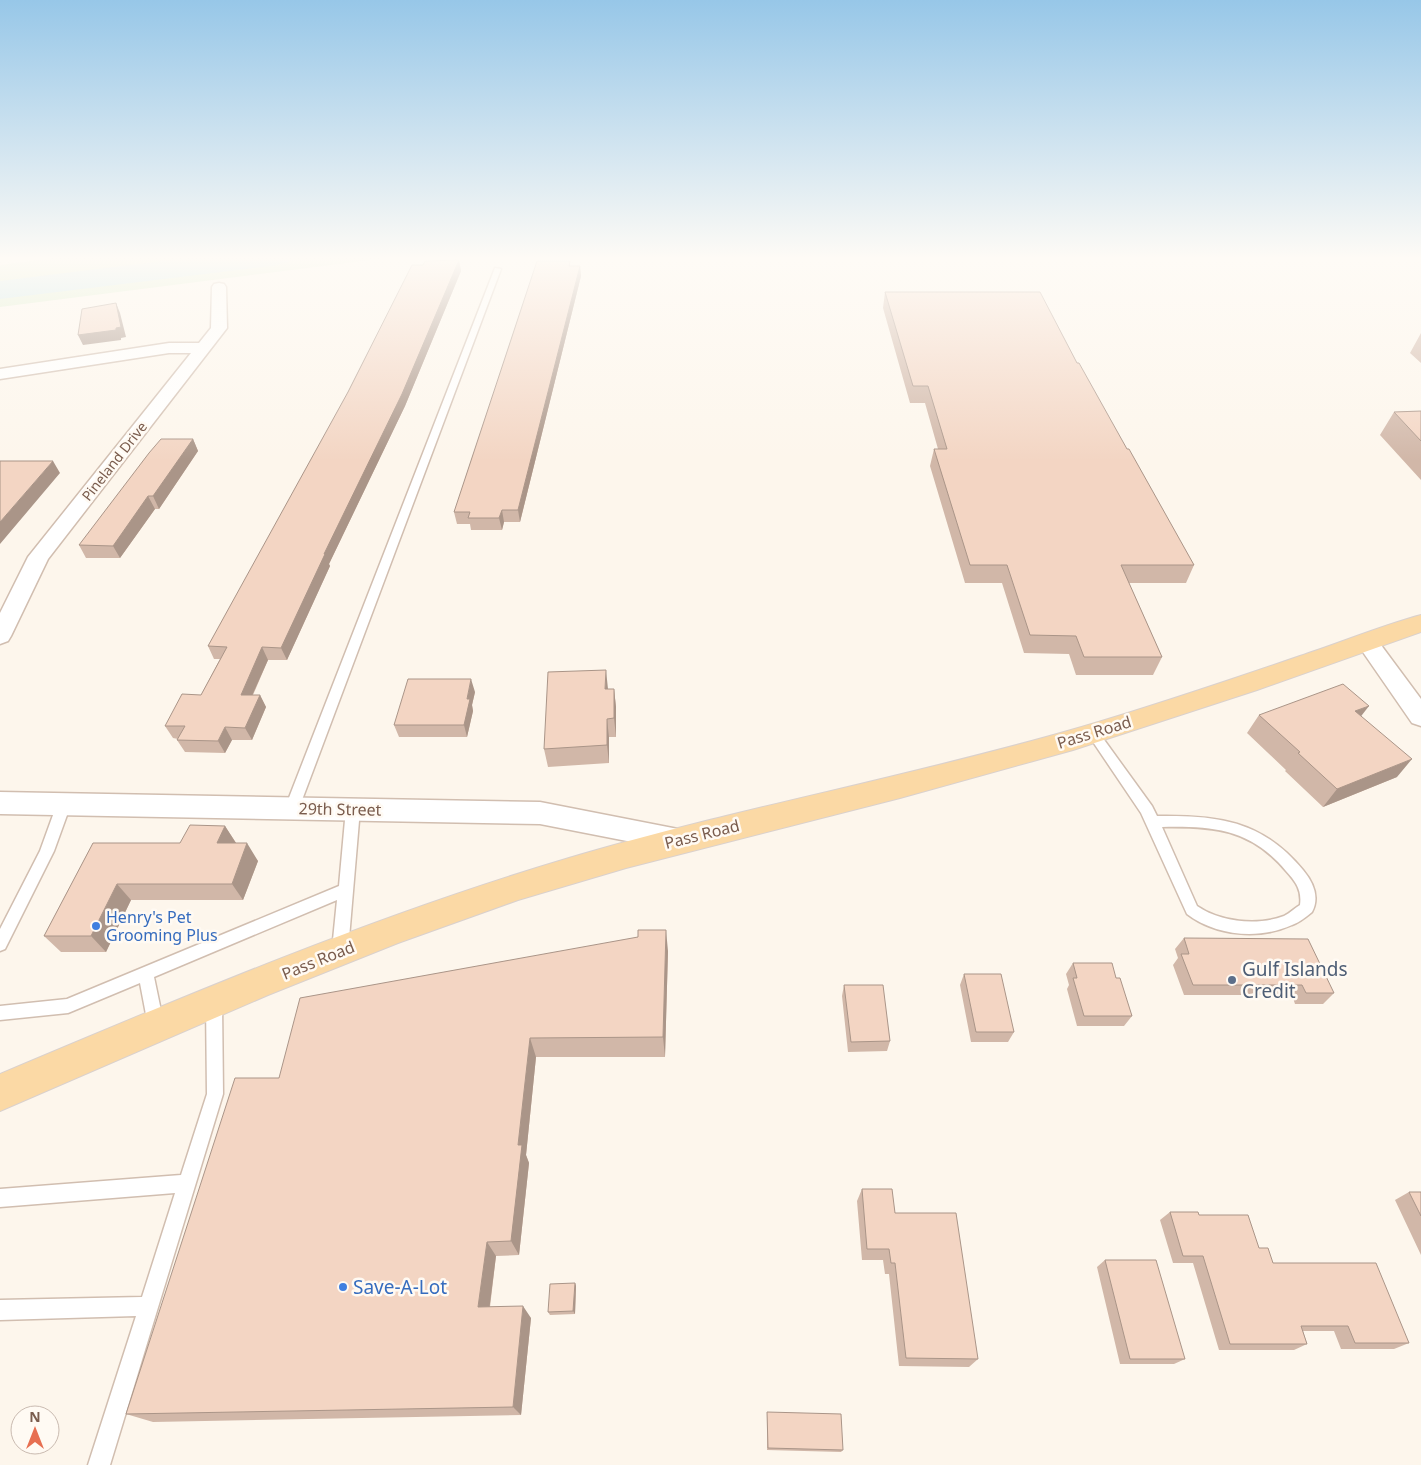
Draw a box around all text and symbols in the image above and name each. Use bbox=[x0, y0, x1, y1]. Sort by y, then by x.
street label: Pineland Drive bbox=[77, 417, 151, 505]
street label: Pass Road bbox=[1054, 710, 1134, 754]
street label: 29th Street bbox=[298, 797, 382, 821]
street label: Pass Road bbox=[662, 814, 742, 854]
place label: Henry's Pet Grooming Plus bbox=[106, 906, 218, 946]
marker: Henry's Pet Grooming Plus bbox=[90, 920, 102, 932]
street label: Pass Road bbox=[278, 935, 358, 985]
place label: Gulf Islands Credit bbox=[1242, 956, 1348, 1004]
marker: Gulf Islands Credit bbox=[1226, 974, 1238, 986]
place label: Save-A-Lot bbox=[353, 1274, 447, 1300]
marker: Save-A-Lot bbox=[337, 1281, 349, 1293]
north arrow bbox=[10, 1405, 60, 1455]
text: N bbox=[29, 1407, 41, 1426]

